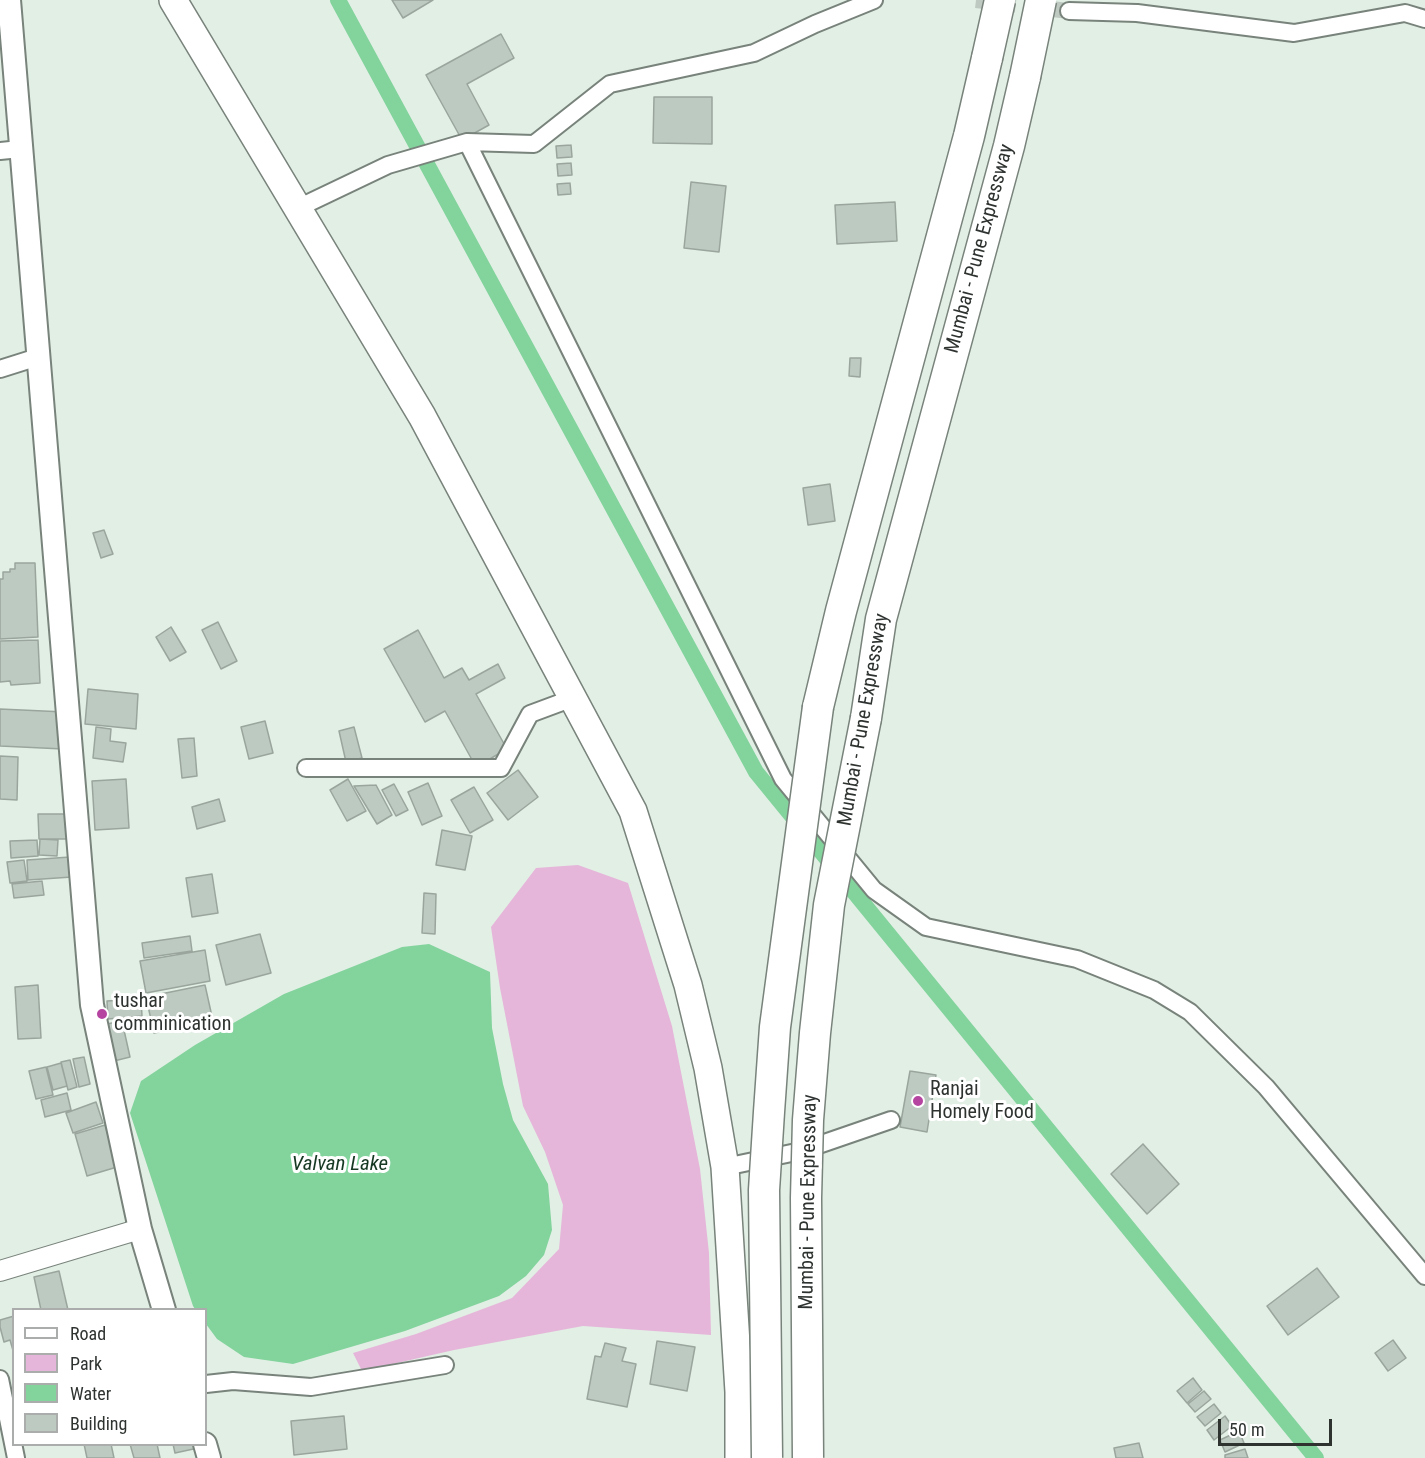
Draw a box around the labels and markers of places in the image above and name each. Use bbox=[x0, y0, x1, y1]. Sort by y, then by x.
place label: tushar comminication bbox=[114, 990, 231, 1037]
marker: tushar comminication bbox=[95, 1007, 109, 1021]
place label: Ranjai Homely Food bbox=[930, 1078, 1034, 1125]
marker: Ranjai Homely Food bbox=[911, 1094, 925, 1108]

